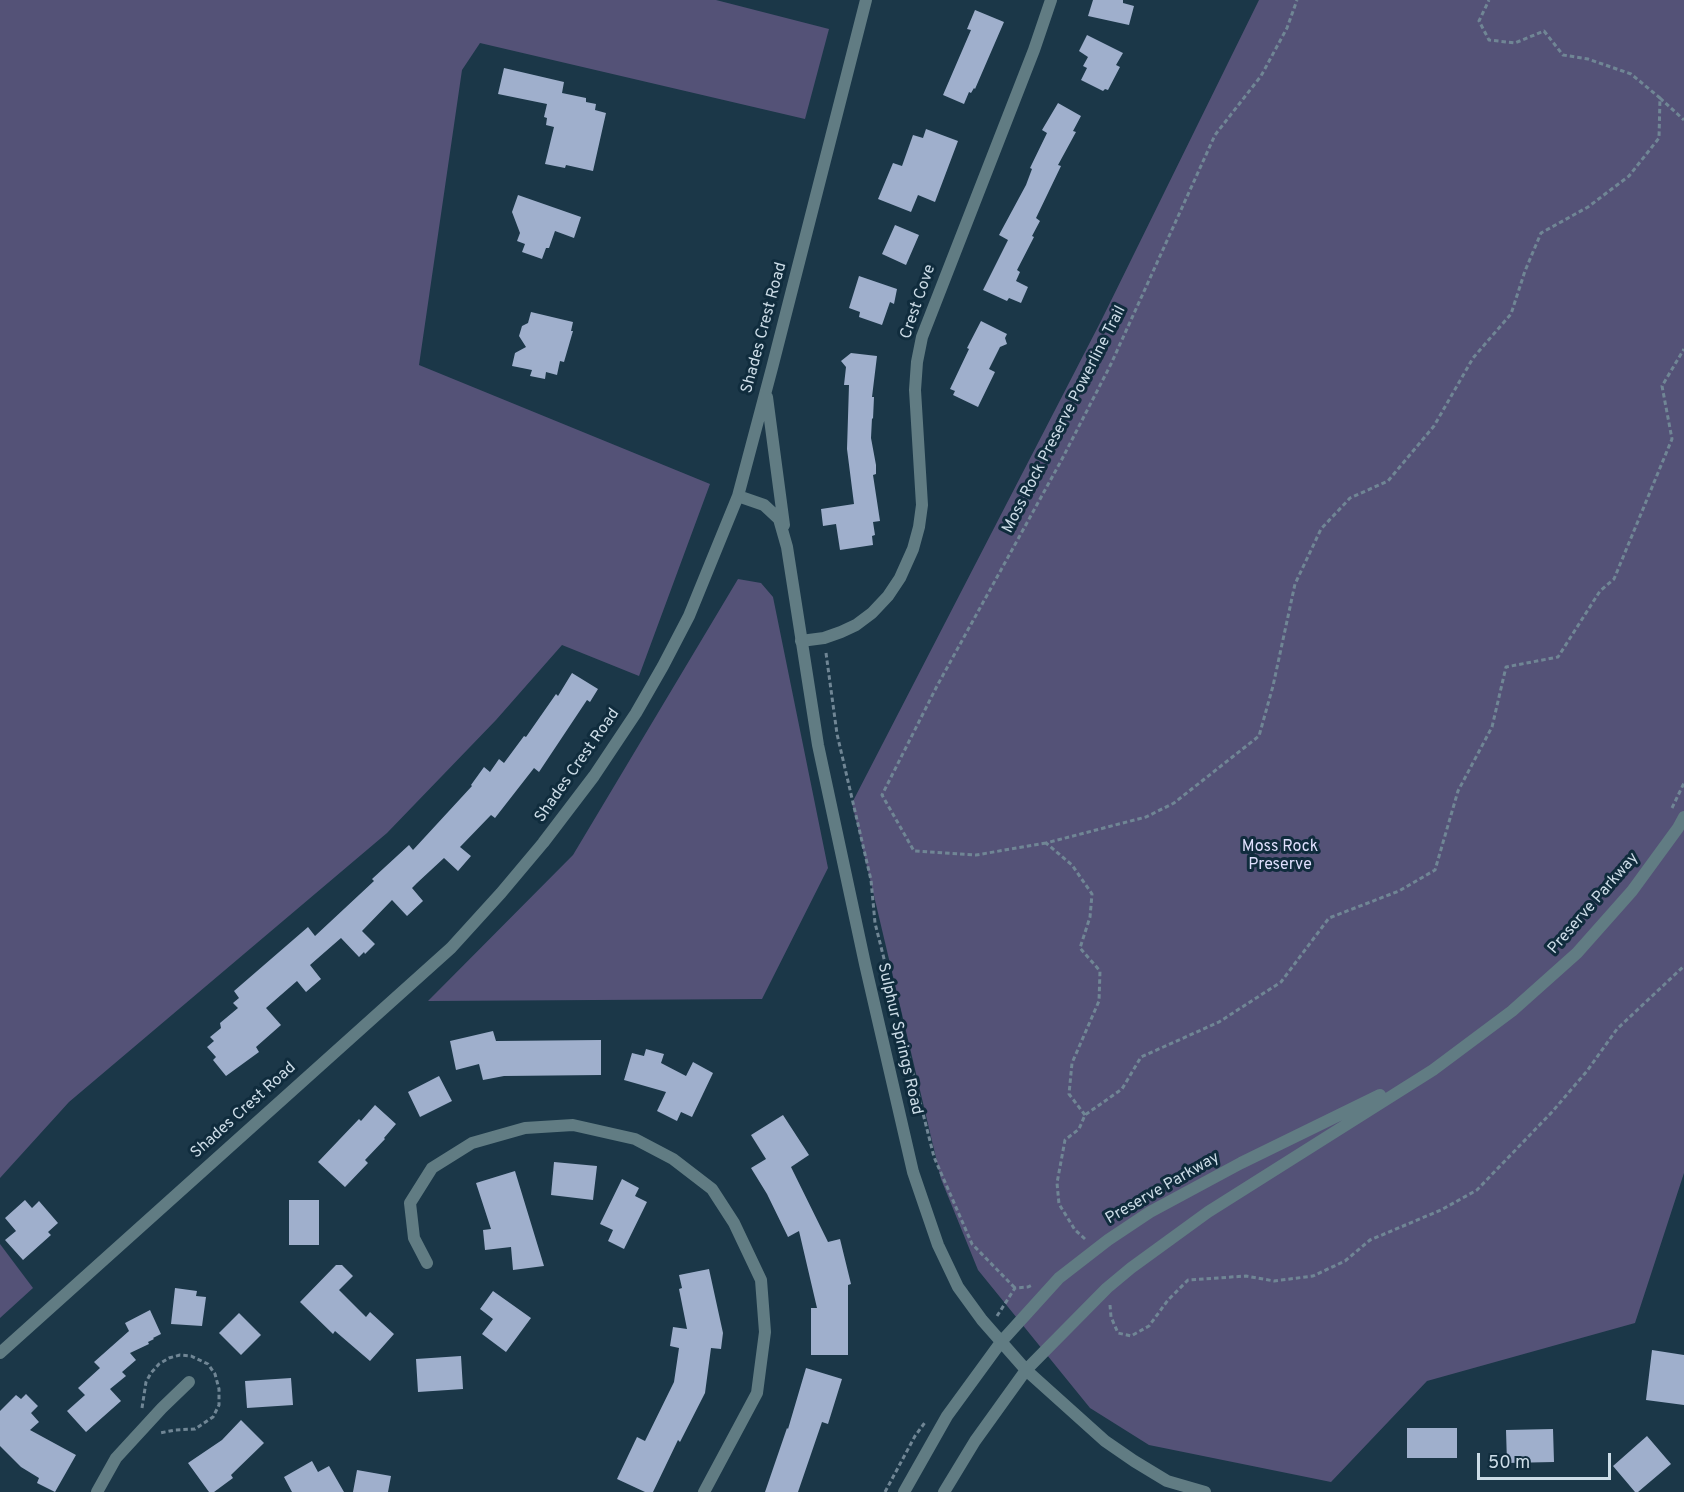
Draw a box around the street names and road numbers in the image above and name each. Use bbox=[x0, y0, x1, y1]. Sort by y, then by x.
street label: Shades Crest Road bbox=[738, 260, 792, 396]
street label: Crest Cove bbox=[897, 262, 941, 342]
street label: Moss Rock Preserve Powerline Trail bbox=[999, 303, 1131, 537]
street label: Shades Crest Road bbox=[531, 705, 625, 827]
street label: Preserve Parkway bbox=[1545, 849, 1643, 959]
street label: Sulphur Springs Road bbox=[872, 961, 926, 1117]
street label: Shades Crest Road bbox=[187, 1059, 301, 1163]
street label: Preserve Parkway bbox=[1103, 1149, 1223, 1229]

